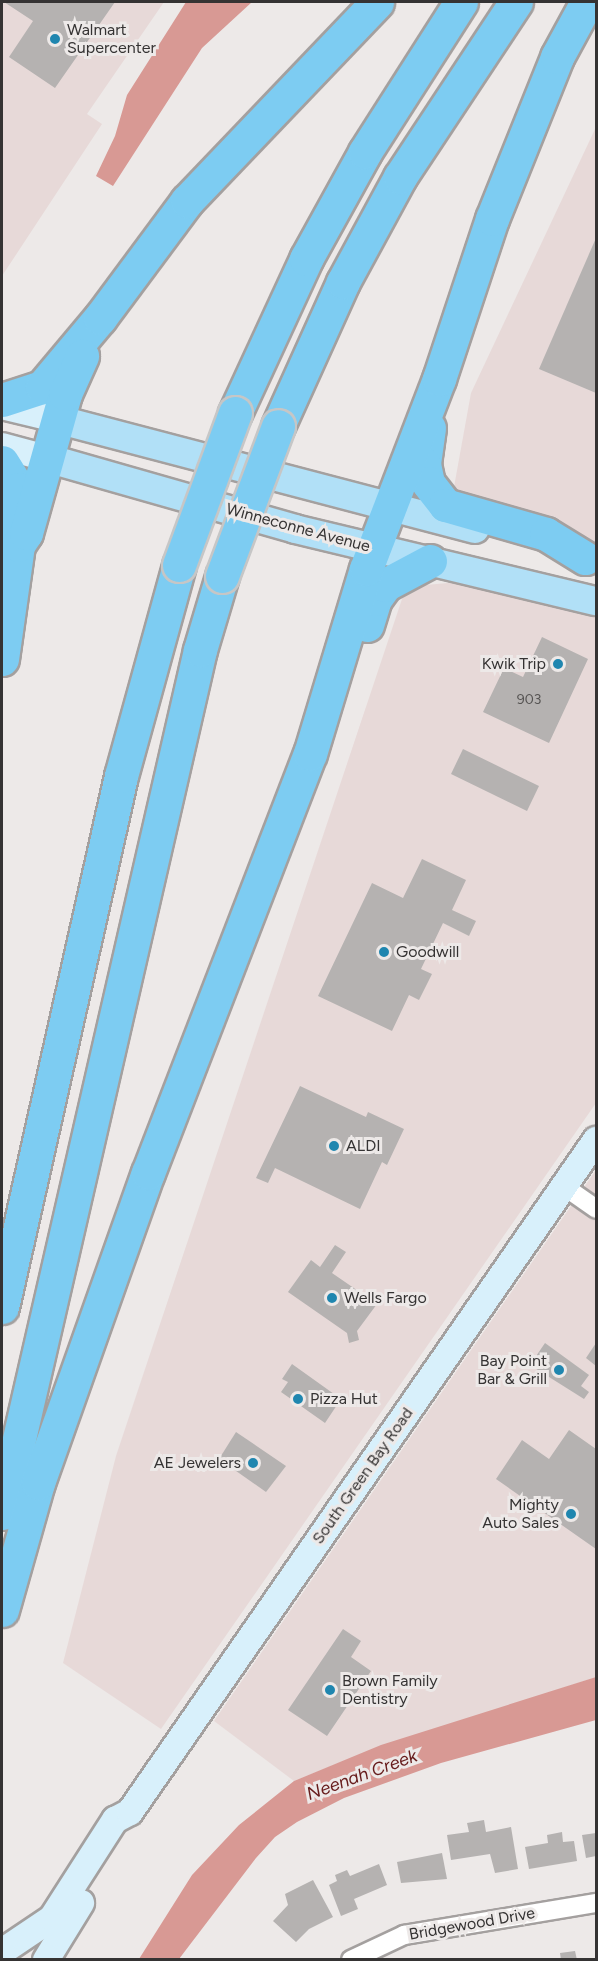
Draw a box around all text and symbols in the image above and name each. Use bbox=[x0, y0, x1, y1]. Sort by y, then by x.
place label: Walmart Supercenter bbox=[67, 20, 156, 58]
marker: Walmart Supercenter bbox=[48, 32, 62, 46]
street label: Winneconne Avenue bbox=[224, 500, 372, 556]
place label: Kwik Trip bbox=[482, 654, 546, 674]
marker: Kwik Trip bbox=[551, 657, 565, 671]
house number: 903 bbox=[517, 692, 541, 708]
place label: Goodwill bbox=[396, 942, 459, 962]
marker: Goodwill bbox=[377, 945, 391, 959]
place label: ALDI bbox=[346, 1136, 380, 1156]
marker: ALDI bbox=[327, 1139, 341, 1153]
place label: Wells Fargo bbox=[344, 1288, 427, 1308]
marker: Wells Fargo bbox=[325, 1291, 339, 1305]
place label: Bay Point Bar & Grill bbox=[477, 1351, 547, 1389]
marker: Bay Point Bar & Grill bbox=[552, 1363, 566, 1377]
place label: Pizza Hut bbox=[310, 1389, 378, 1409]
marker: Pizza Hut bbox=[291, 1392, 305, 1406]
street label: South Green Bay Road bbox=[309, 1404, 417, 1548]
place label: AE Jewelers bbox=[154, 1453, 241, 1473]
marker: AE Jewelers bbox=[246, 1456, 260, 1470]
place label: Mighty Auto Sales bbox=[482, 1495, 559, 1533]
marker: Mighty Auto Sales bbox=[564, 1507, 578, 1521]
place label: Brown Family Dentistry bbox=[342, 1671, 438, 1709]
marker: Brown Family Dentistry bbox=[323, 1683, 337, 1697]
water label: Neenah Creek bbox=[304, 1745, 420, 1805]
street label: Bridgewood Drive bbox=[408, 1903, 536, 1945]

